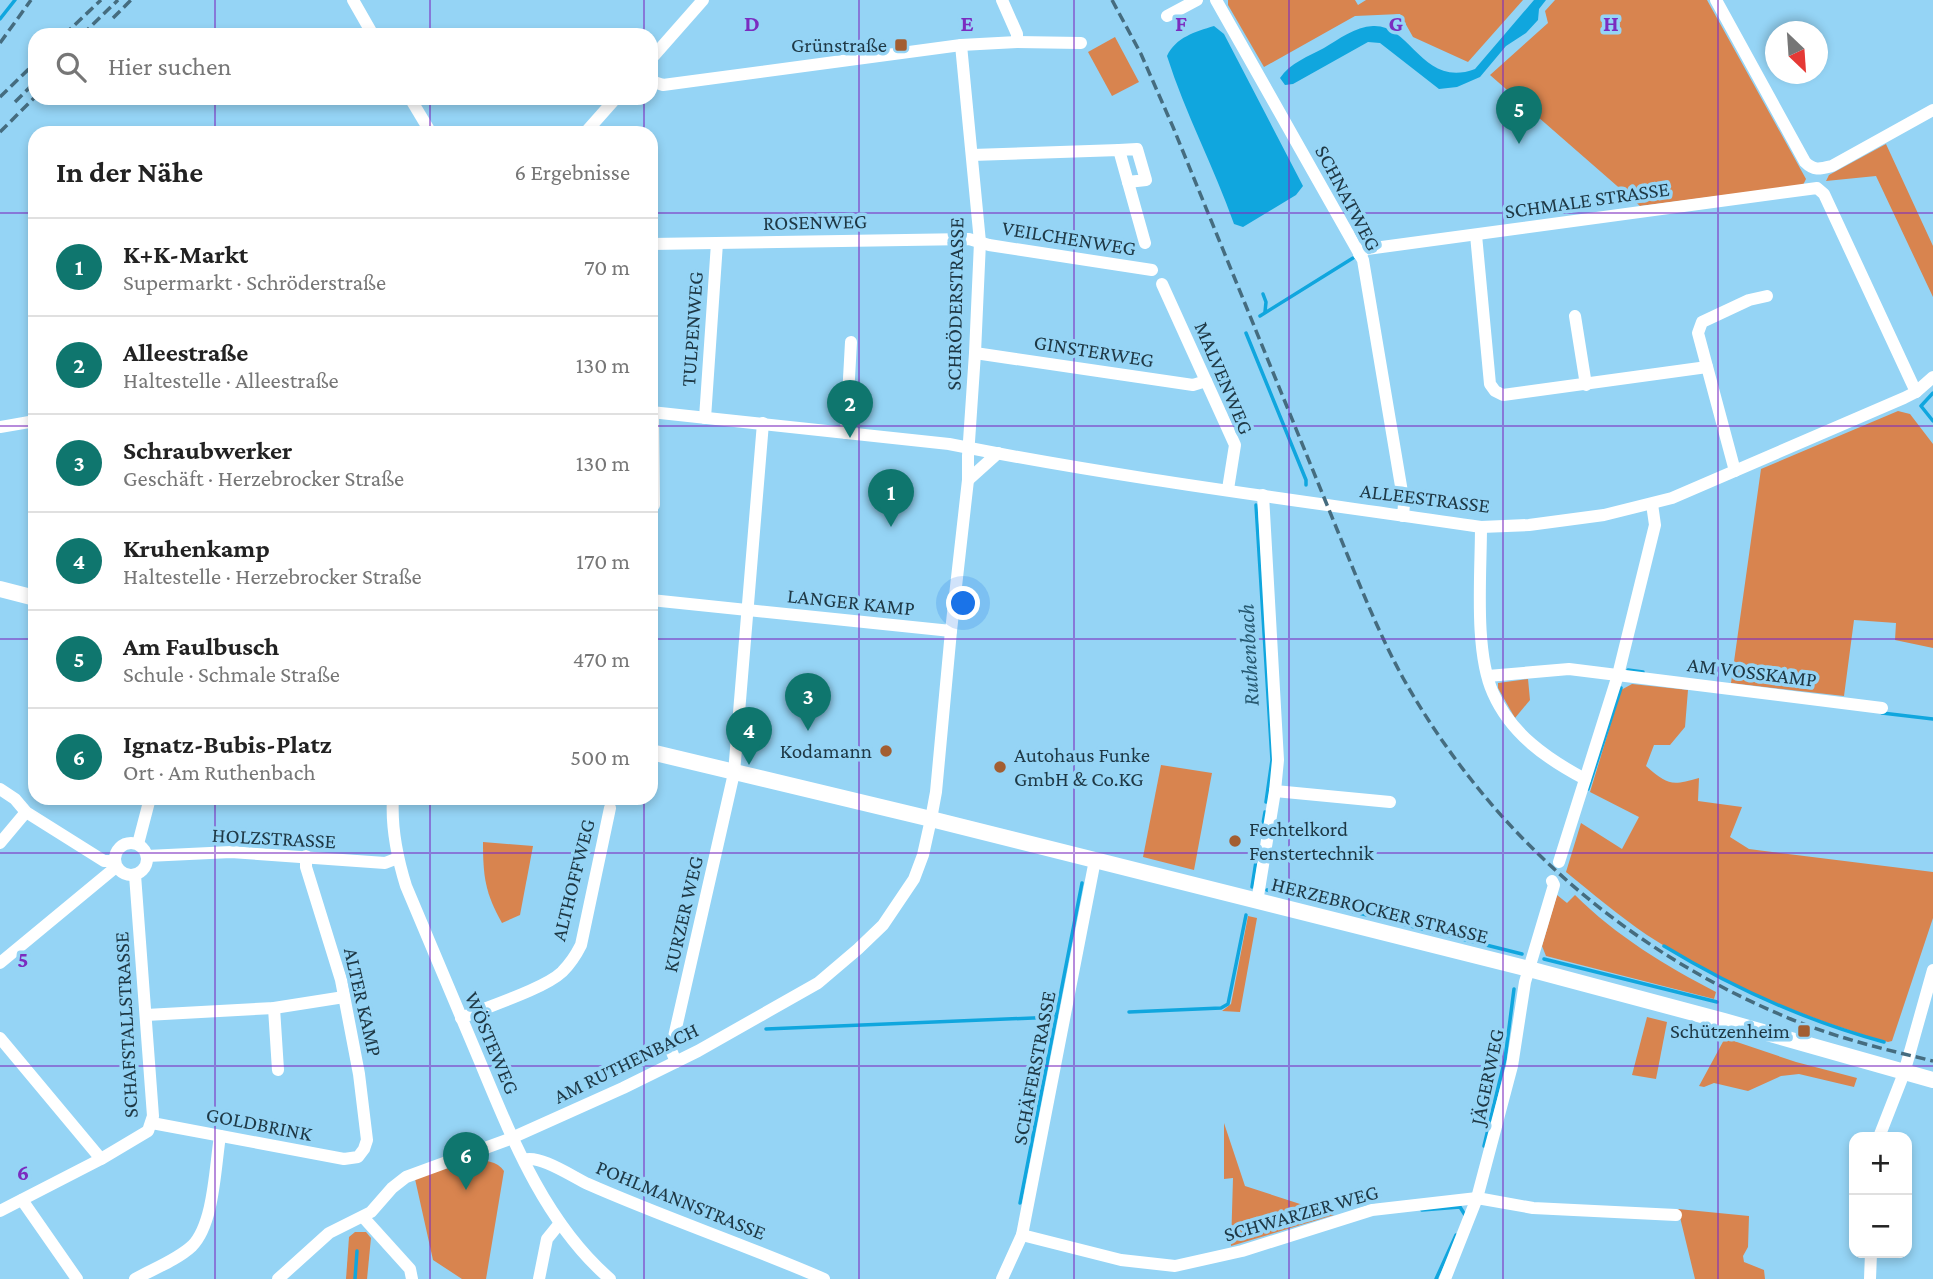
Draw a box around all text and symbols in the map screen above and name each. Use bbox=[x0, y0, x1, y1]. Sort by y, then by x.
text: D bbox=[744, 10, 760, 36]
text: E bbox=[960, 10, 974, 36]
text: F bbox=[1175, 10, 1187, 36]
text: G bbox=[1389, 10, 1404, 36]
text: H bbox=[1603, 10, 1619, 36]
north arrow bbox=[1765, 21, 1828, 84]
search box bbox=[28, 28, 658, 105]
place label: Grünstraße bbox=[791, 33, 887, 57]
marker: Grünstraße bbox=[893, 37, 909, 53]
icon: search bbox=[52, 48, 90, 86]
text: Hier suchen bbox=[108, 52, 231, 81]
pin: 5 bbox=[1496, 86, 1542, 144]
street label: SCHNATWEG bbox=[1310, 141, 1386, 255]
text: In der Nähe bbox=[56, 155, 203, 188]
text: 6 Ergebnisse bbox=[514, 159, 630, 185]
street label: SCHMALE STRASSE bbox=[1503, 177, 1671, 223]
street label: ROSENWEG bbox=[763, 209, 867, 235]
street label: VEILCHENWEG bbox=[1000, 216, 1138, 260]
street label: SCHRÖDERSTRASSE bbox=[941, 217, 969, 391]
text: K+K-Markt bbox=[123, 240, 248, 269]
text: 1 bbox=[75, 254, 83, 280]
text: 70 m bbox=[584, 254, 630, 280]
text: Supermarkt · Schröderstraße bbox=[123, 269, 386, 295]
street label: TULPENWEG bbox=[676, 271, 708, 387]
street label: MALVENWEG bbox=[1190, 318, 1258, 438]
street label: GINSTERWEG bbox=[1032, 330, 1156, 372]
text: Alleestraße bbox=[123, 338, 248, 367]
text: 2 bbox=[73, 352, 85, 378]
text: 130 m bbox=[576, 352, 630, 378]
text: Haltestelle · Alleestraße bbox=[123, 367, 339, 393]
pin: 2 bbox=[827, 380, 873, 438]
text: Schraubwerker bbox=[123, 436, 293, 465]
text: 3 bbox=[73, 450, 85, 476]
text: 130 m bbox=[576, 450, 630, 476]
text: Geschäft · Herzebrocker Straße bbox=[123, 465, 404, 491]
pin: 1 bbox=[868, 469, 914, 527]
street label: ALLEESTRASSE bbox=[1359, 478, 1491, 518]
text: Kruhenkamp bbox=[123, 534, 270, 563]
text: 4 bbox=[73, 548, 85, 574]
text: 170 m bbox=[576, 548, 630, 574]
text: Haltestelle · Herzebrocker Straße bbox=[123, 563, 422, 589]
street label: LANGER KAMP bbox=[786, 583, 916, 621]
your location bbox=[946, 586, 980, 620]
water label: Ruthenbach bbox=[1232, 603, 1264, 707]
text: Am Faulbusch bbox=[123, 632, 279, 661]
text: 5 bbox=[73, 646, 85, 672]
text: 470 m bbox=[573, 646, 630, 672]
street label: AM VOSSKAMP bbox=[1686, 652, 1818, 692]
text: Schule · Schmale Straße bbox=[123, 661, 340, 687]
pin: 3 bbox=[785, 673, 831, 731]
pin: 4 bbox=[726, 707, 772, 765]
text: Ignatz-Bubis-Platz bbox=[123, 730, 332, 759]
place label: Kodamann bbox=[780, 739, 872, 763]
marker: Kodamann bbox=[878, 743, 894, 759]
place label: Autohaus Funke GmbH & Co.KG bbox=[1014, 743, 1150, 791]
text: 6 bbox=[73, 744, 85, 770]
text: 500 m bbox=[570, 744, 630, 770]
text: Ort · Am Ruthenbach bbox=[123, 759, 316, 785]
marker: Autohaus Funke GmbH & Co.KG bbox=[992, 759, 1008, 775]
street label: ALTHOFFWEG bbox=[546, 816, 600, 944]
place label: Fechtelkord Fenstertechnik bbox=[1249, 817, 1374, 865]
street label: HOLZSTRASSE bbox=[211, 823, 337, 853]
marker: Fechtelkord Fenstertechnik bbox=[1227, 833, 1243, 849]
street label: KURZER WEG bbox=[658, 853, 708, 975]
street label: HERZEBROCKER STRASSE bbox=[1269, 871, 1491, 949]
street label: SCHAFSTALLSTRASSE bbox=[109, 931, 143, 1119]
street label: ALTER KAMP bbox=[339, 945, 387, 1059]
text: 5 bbox=[17, 946, 29, 972]
street label: WÖSTEWEG bbox=[460, 988, 524, 1098]
street label: SCHÄFERSTRASSE bbox=[1007, 989, 1061, 1147]
street label: AM RUTHENBACH bbox=[550, 1018, 702, 1108]
place label: Schützenheim bbox=[1670, 1019, 1790, 1043]
marker: Schützenheim bbox=[1796, 1023, 1812, 1039]
street label: JÄGERWEG bbox=[1465, 1027, 1509, 1129]
street label: GOLDBRINK bbox=[204, 1102, 315, 1146]
pin: 6 bbox=[443, 1132, 489, 1190]
map controls bbox=[1849, 1132, 1912, 1258]
button: + bbox=[1849, 1132, 1912, 1195]
street label: POHLMANNSTRASSE bbox=[593, 1155, 769, 1245]
text: 6 bbox=[17, 1159, 29, 1185]
street label: SCHWARZER WEG bbox=[1221, 1179, 1381, 1247]
button: − bbox=[1849, 1195, 1912, 1258]

